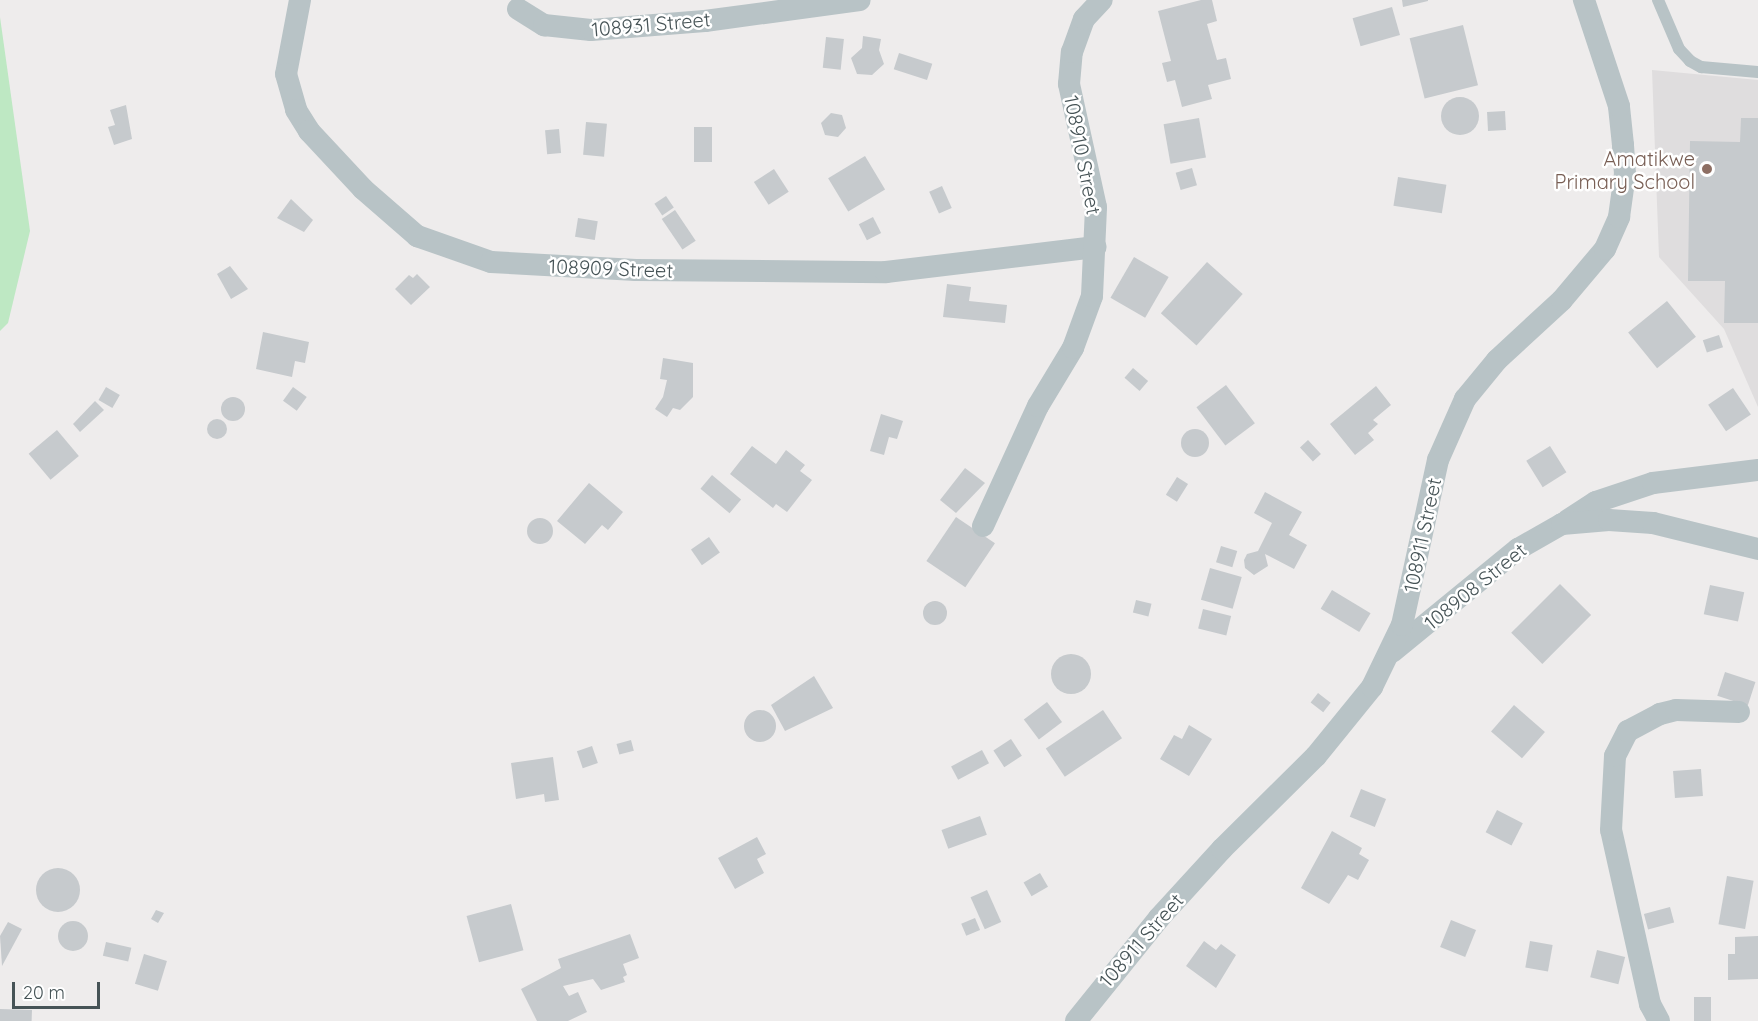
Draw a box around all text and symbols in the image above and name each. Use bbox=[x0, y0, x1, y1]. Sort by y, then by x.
street label: 108931 Street bbox=[591, 7, 711, 41]
street label: 108910 Street bbox=[1060, 93, 1106, 217]
place label: Amatikwe Primary School bbox=[1555, 146, 1695, 193]
marker: Amatikwe Primary School bbox=[1700, 162, 1714, 176]
street label: 108909 Street bbox=[548, 254, 674, 282]
street label: 108911 Street bbox=[1398, 476, 1446, 594]
street label: 108908 Street bbox=[1419, 538, 1531, 634]
street label: 108911 Street bbox=[1094, 888, 1188, 992]
scale bar bbox=[15, 970, 104, 1008]
text: 20 m bbox=[23, 981, 65, 1004]

